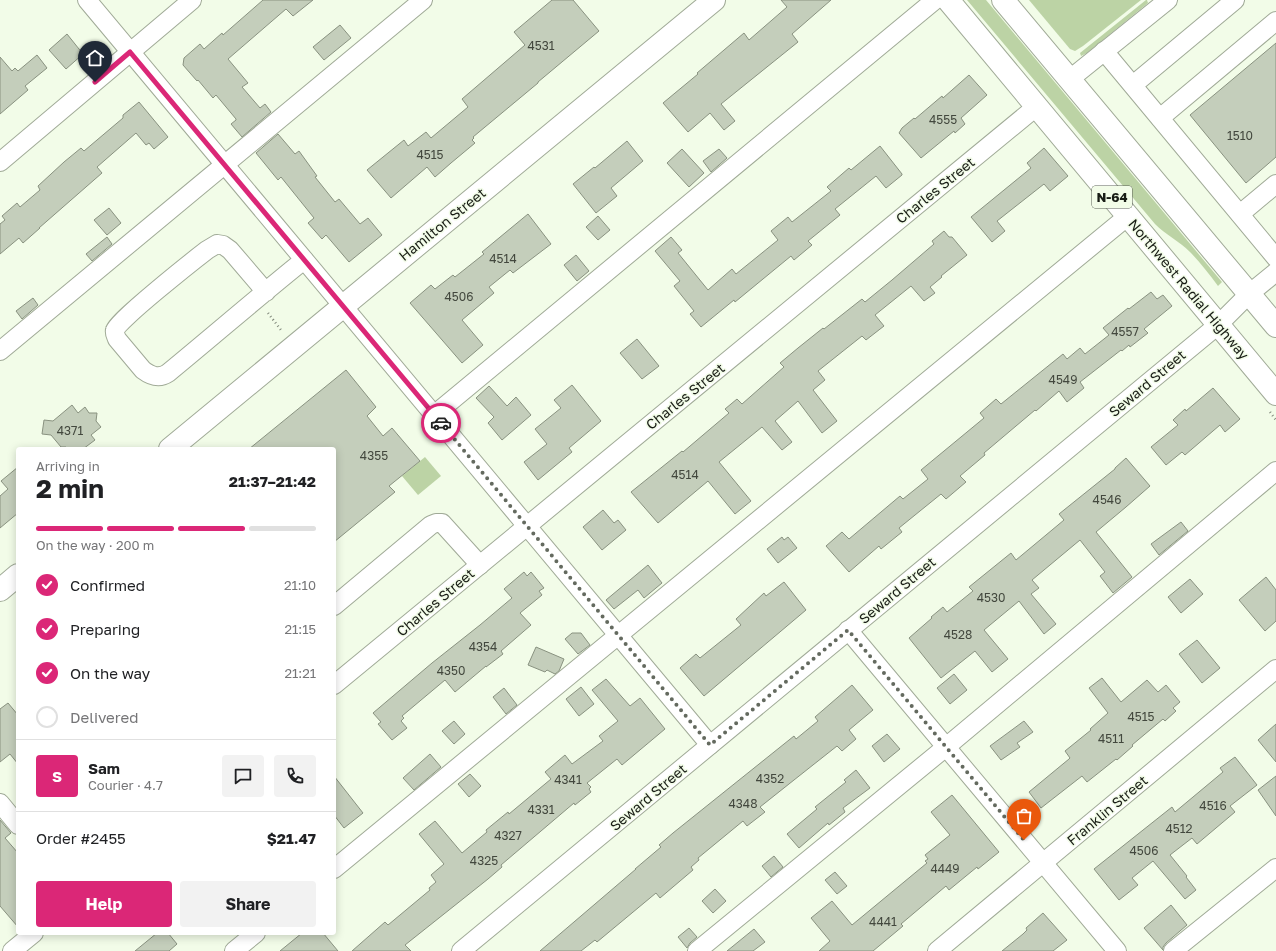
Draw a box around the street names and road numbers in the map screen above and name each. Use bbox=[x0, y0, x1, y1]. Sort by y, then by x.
street label: Charles Street bbox=[892, 153, 978, 227]
street label: Hamilton Street bbox=[395, 184, 489, 264]
road number: N-64 bbox=[1092, 186, 1132, 208]
street label: Northwest Radial Highway bbox=[1125, 215, 1253, 363]
street label: Seward Street bbox=[1105, 346, 1189, 420]
street label: Charles Street bbox=[642, 359, 728, 433]
street label: Seward Street bbox=[855, 553, 939, 627]
street label: Charles Street bbox=[393, 565, 477, 639]
street label: Seward Street bbox=[606, 760, 690, 834]
street label: Franklin Street bbox=[1063, 771, 1151, 849]

